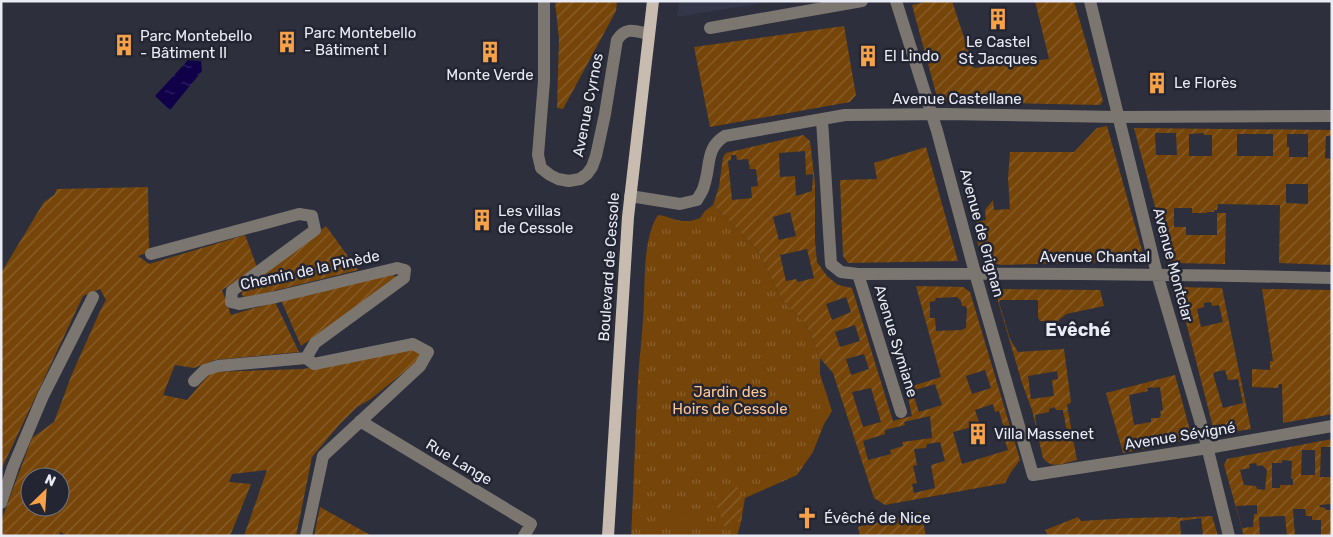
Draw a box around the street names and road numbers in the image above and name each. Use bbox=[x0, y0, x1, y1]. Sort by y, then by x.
street label: Avenue Cyrnos bbox=[569, 51, 607, 159]
street label: Avenue Castellane bbox=[892, 90, 1022, 108]
street label: Avenue de Grignan bbox=[956, 167, 1008, 299]
street label: Boulevard de Cessole bbox=[595, 192, 623, 342]
street label: Avenue Montclar bbox=[1149, 206, 1197, 324]
street label: Chemin de la Pinède bbox=[239, 246, 381, 294]
street label: Avenue Chantal bbox=[1040, 248, 1150, 266]
street label: Avenue Symiane bbox=[870, 283, 922, 399]
street label: Avenue Sévigné bbox=[1123, 418, 1237, 454]
street label: Rue Lange bbox=[423, 435, 495, 489]

